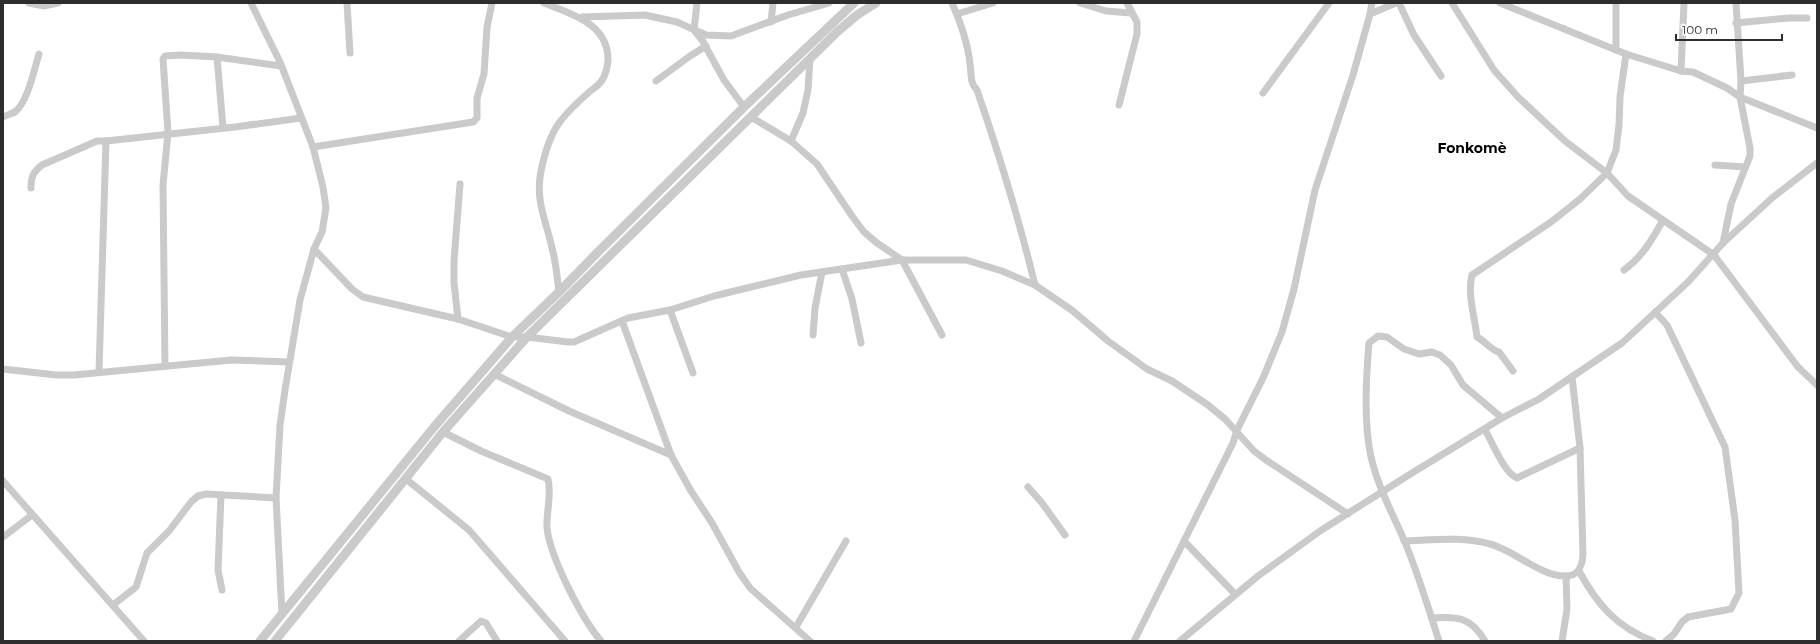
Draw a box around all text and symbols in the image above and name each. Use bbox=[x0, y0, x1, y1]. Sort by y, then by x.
scale bar bbox=[1676, 16, 1782, 42]
text: 100 m bbox=[1682, 22, 1718, 37]
district label: Fonkomè bbox=[1437, 139, 1507, 157]

